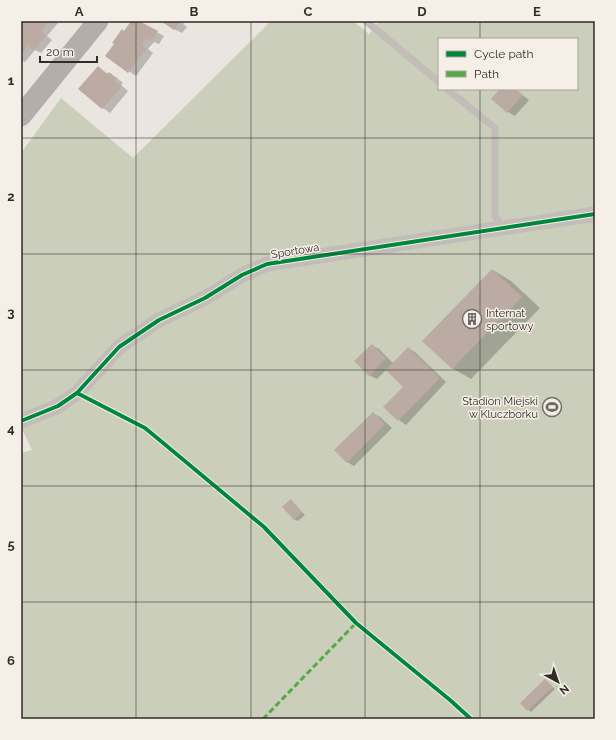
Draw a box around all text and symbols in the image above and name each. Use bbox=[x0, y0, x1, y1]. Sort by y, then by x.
text: A bbox=[75, 4, 84, 19]
text: B bbox=[190, 4, 199, 19]
text: C bbox=[304, 4, 313, 19]
text: D bbox=[417, 4, 427, 19]
text: E bbox=[533, 4, 541, 19]
scale bar bbox=[40, 38, 97, 64]
legend bbox=[438, 38, 578, 90]
text: 20 m bbox=[46, 45, 74, 59]
text: Cycle path bbox=[474, 47, 533, 61]
text: Path bbox=[474, 67, 499, 81]
text: 1 bbox=[8, 73, 15, 88]
text: 2 bbox=[7, 189, 15, 204]
street label: Sportowa bbox=[270, 241, 320, 261]
text: 3 bbox=[7, 305, 15, 320]
place label: Internat sportowy bbox=[486, 307, 533, 333]
building icon: Internat sportowy bbox=[461, 308, 483, 330]
place label: Stadion Miejski w Kluczborku bbox=[462, 395, 538, 421]
sports icon: Stadion Miejski w Kluczborku bbox=[541, 396, 563, 418]
text: 4 bbox=[7, 421, 15, 436]
text: 5 bbox=[7, 537, 15, 552]
text: 6 bbox=[7, 653, 15, 668]
north arrow bbox=[538, 662, 578, 702]
text: N bbox=[557, 682, 572, 697]

